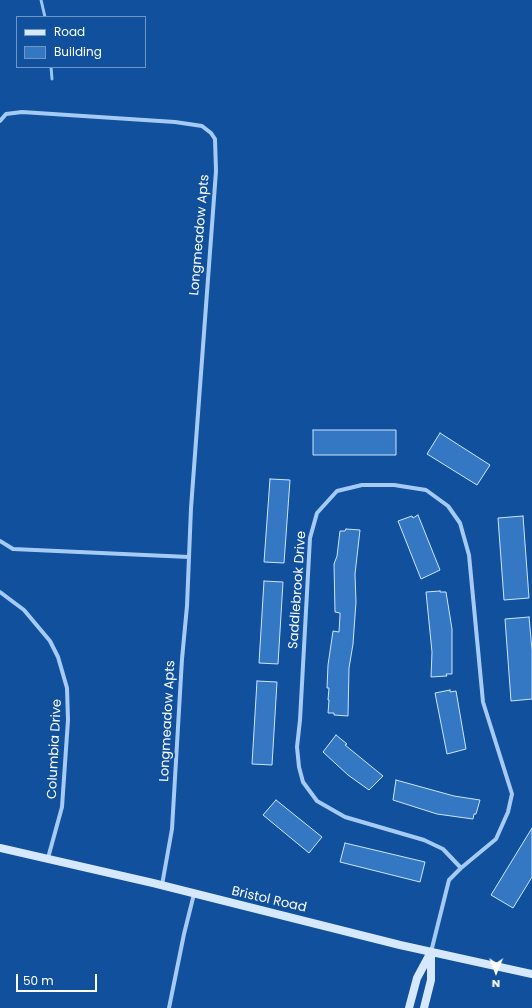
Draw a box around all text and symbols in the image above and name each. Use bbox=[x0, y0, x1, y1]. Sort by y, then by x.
legend bbox=[16, 16, 146, 68]
text: Road bbox=[54, 23, 85, 40]
text: Building bbox=[54, 43, 102, 60]
street label: Longmeadow Apts bbox=[187, 174, 213, 296]
street label: Saddlebrook Drive bbox=[286, 530, 310, 650]
street label: Longmeadow Apts bbox=[157, 660, 179, 782]
street label: Columbia Drive bbox=[45, 699, 65, 799]
street label: Bristol Road bbox=[230, 884, 308, 916]
north arrow bbox=[476, 952, 516, 992]
scale bar bbox=[18, 966, 99, 992]
text: 50 m bbox=[23, 972, 54, 989]
text: N bbox=[492, 976, 500, 992]

